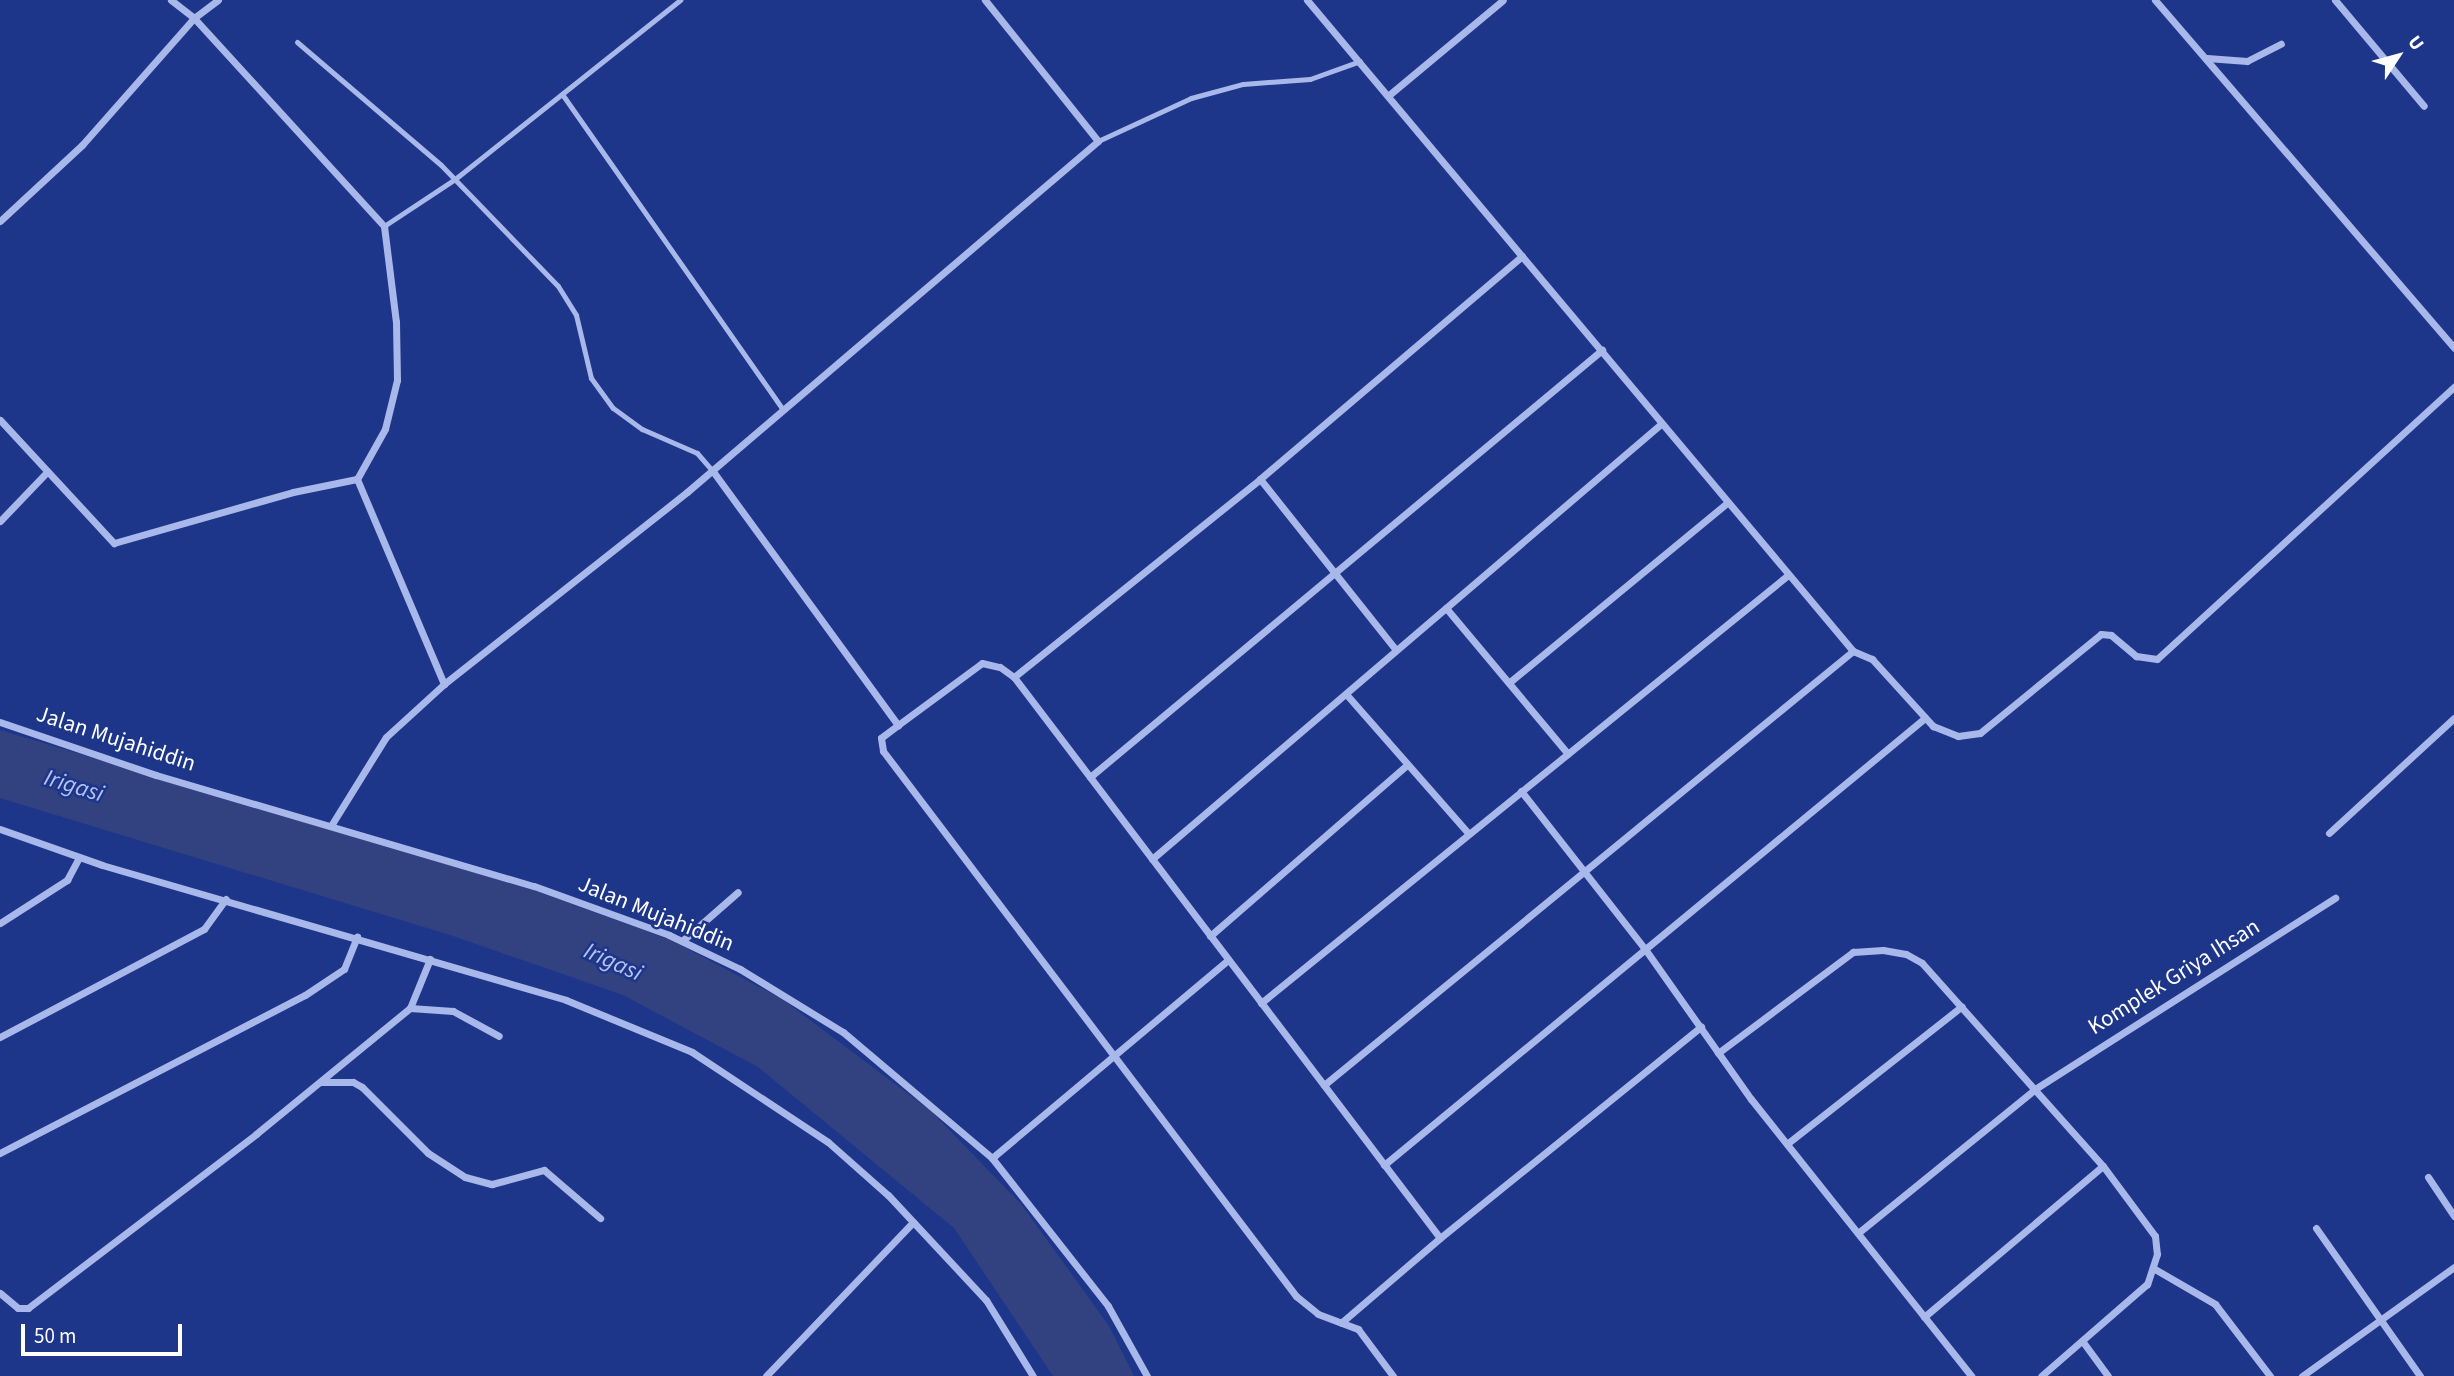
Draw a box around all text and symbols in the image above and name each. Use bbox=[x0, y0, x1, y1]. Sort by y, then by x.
north arrow bbox=[2363, 21, 2433, 91]
text: U bbox=[2401, 30, 2430, 56]
street label: Jalan Mujahiddin bbox=[33, 700, 199, 778]
water label: Irigasi bbox=[41, 763, 107, 809]
street label: Jalan Mujahiddin bbox=[574, 870, 738, 958]
street label: Komplek Griya Ihsan bbox=[2083, 913, 2265, 1041]
water label: Irigasi bbox=[579, 936, 647, 988]
scale bar bbox=[24, 1310, 186, 1354]
text: 50 m bbox=[34, 1321, 76, 1351]

